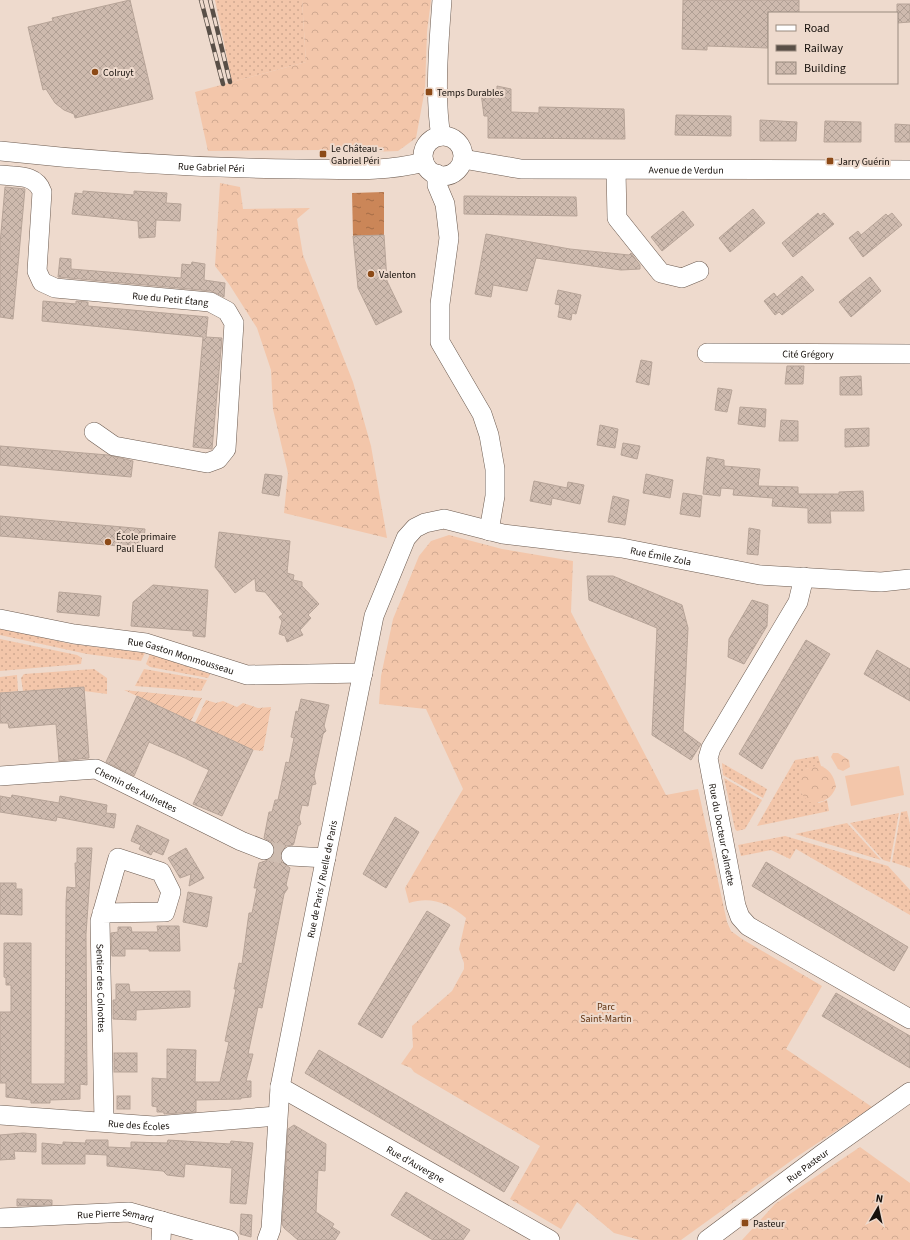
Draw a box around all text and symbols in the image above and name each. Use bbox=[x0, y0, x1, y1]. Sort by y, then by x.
legend bbox=[768, 12, 898, 84]
text: Road bbox=[804, 20, 830, 37]
text: Railway bbox=[804, 40, 843, 57]
text: Building bbox=[804, 60, 846, 77]
place label: Colruyt bbox=[103, 66, 134, 80]
marker: Colruyt bbox=[90, 67, 100, 77]
place label: Temps Durables bbox=[437, 86, 504, 100]
marker: Temps Durables bbox=[424, 87, 434, 97]
place label: Le Château - Gabriel Péri bbox=[331, 142, 382, 168]
marker: Le Château - Gabriel Péri bbox=[318, 149, 328, 159]
place label: Jarry Guérin bbox=[838, 155, 890, 169]
marker: Jarry Guérin bbox=[825, 156, 835, 166]
street label: Rue Gabriel Péri bbox=[178, 159, 245, 176]
street label: Avenue de Verdun bbox=[648, 163, 724, 178]
place label: Valenton bbox=[379, 268, 416, 282]
marker: Valenton bbox=[366, 269, 376, 279]
street label: Rue du Petit Étang bbox=[132, 289, 209, 310]
street label: Cité Grégory bbox=[782, 347, 834, 362]
place label: École primaire Paul Eluard bbox=[116, 530, 176, 556]
marker: École primaire Paul Eluard bbox=[103, 537, 113, 547]
street label: Rue Émile Zola bbox=[629, 544, 692, 569]
street label: Rue Gaston Monmousseau bbox=[127, 635, 236, 678]
street label: Chemin des Aulnettes bbox=[92, 763, 179, 816]
street label: Rue du Docteur Calmette bbox=[705, 782, 738, 887]
street label: Rue de Paris / Ruelle de Paris bbox=[304, 819, 341, 939]
street label: Sentier des Colnottes bbox=[92, 943, 108, 1033]
park label: Parc Saint-Martin bbox=[580, 1000, 632, 1026]
street label: Rue des Écoles bbox=[107, 1117, 170, 1134]
street label: Rue d'Auvergne bbox=[384, 1143, 447, 1187]
street label: Rue Pasteur bbox=[784, 1145, 832, 1187]
north arrow bbox=[858, 1188, 898, 1228]
text: N bbox=[875, 1191, 884, 1207]
street label: Rue Pierre Semard bbox=[77, 1206, 155, 1227]
place label: Pasteur bbox=[753, 1217, 785, 1231]
marker: Pasteur bbox=[740, 1218, 750, 1228]

